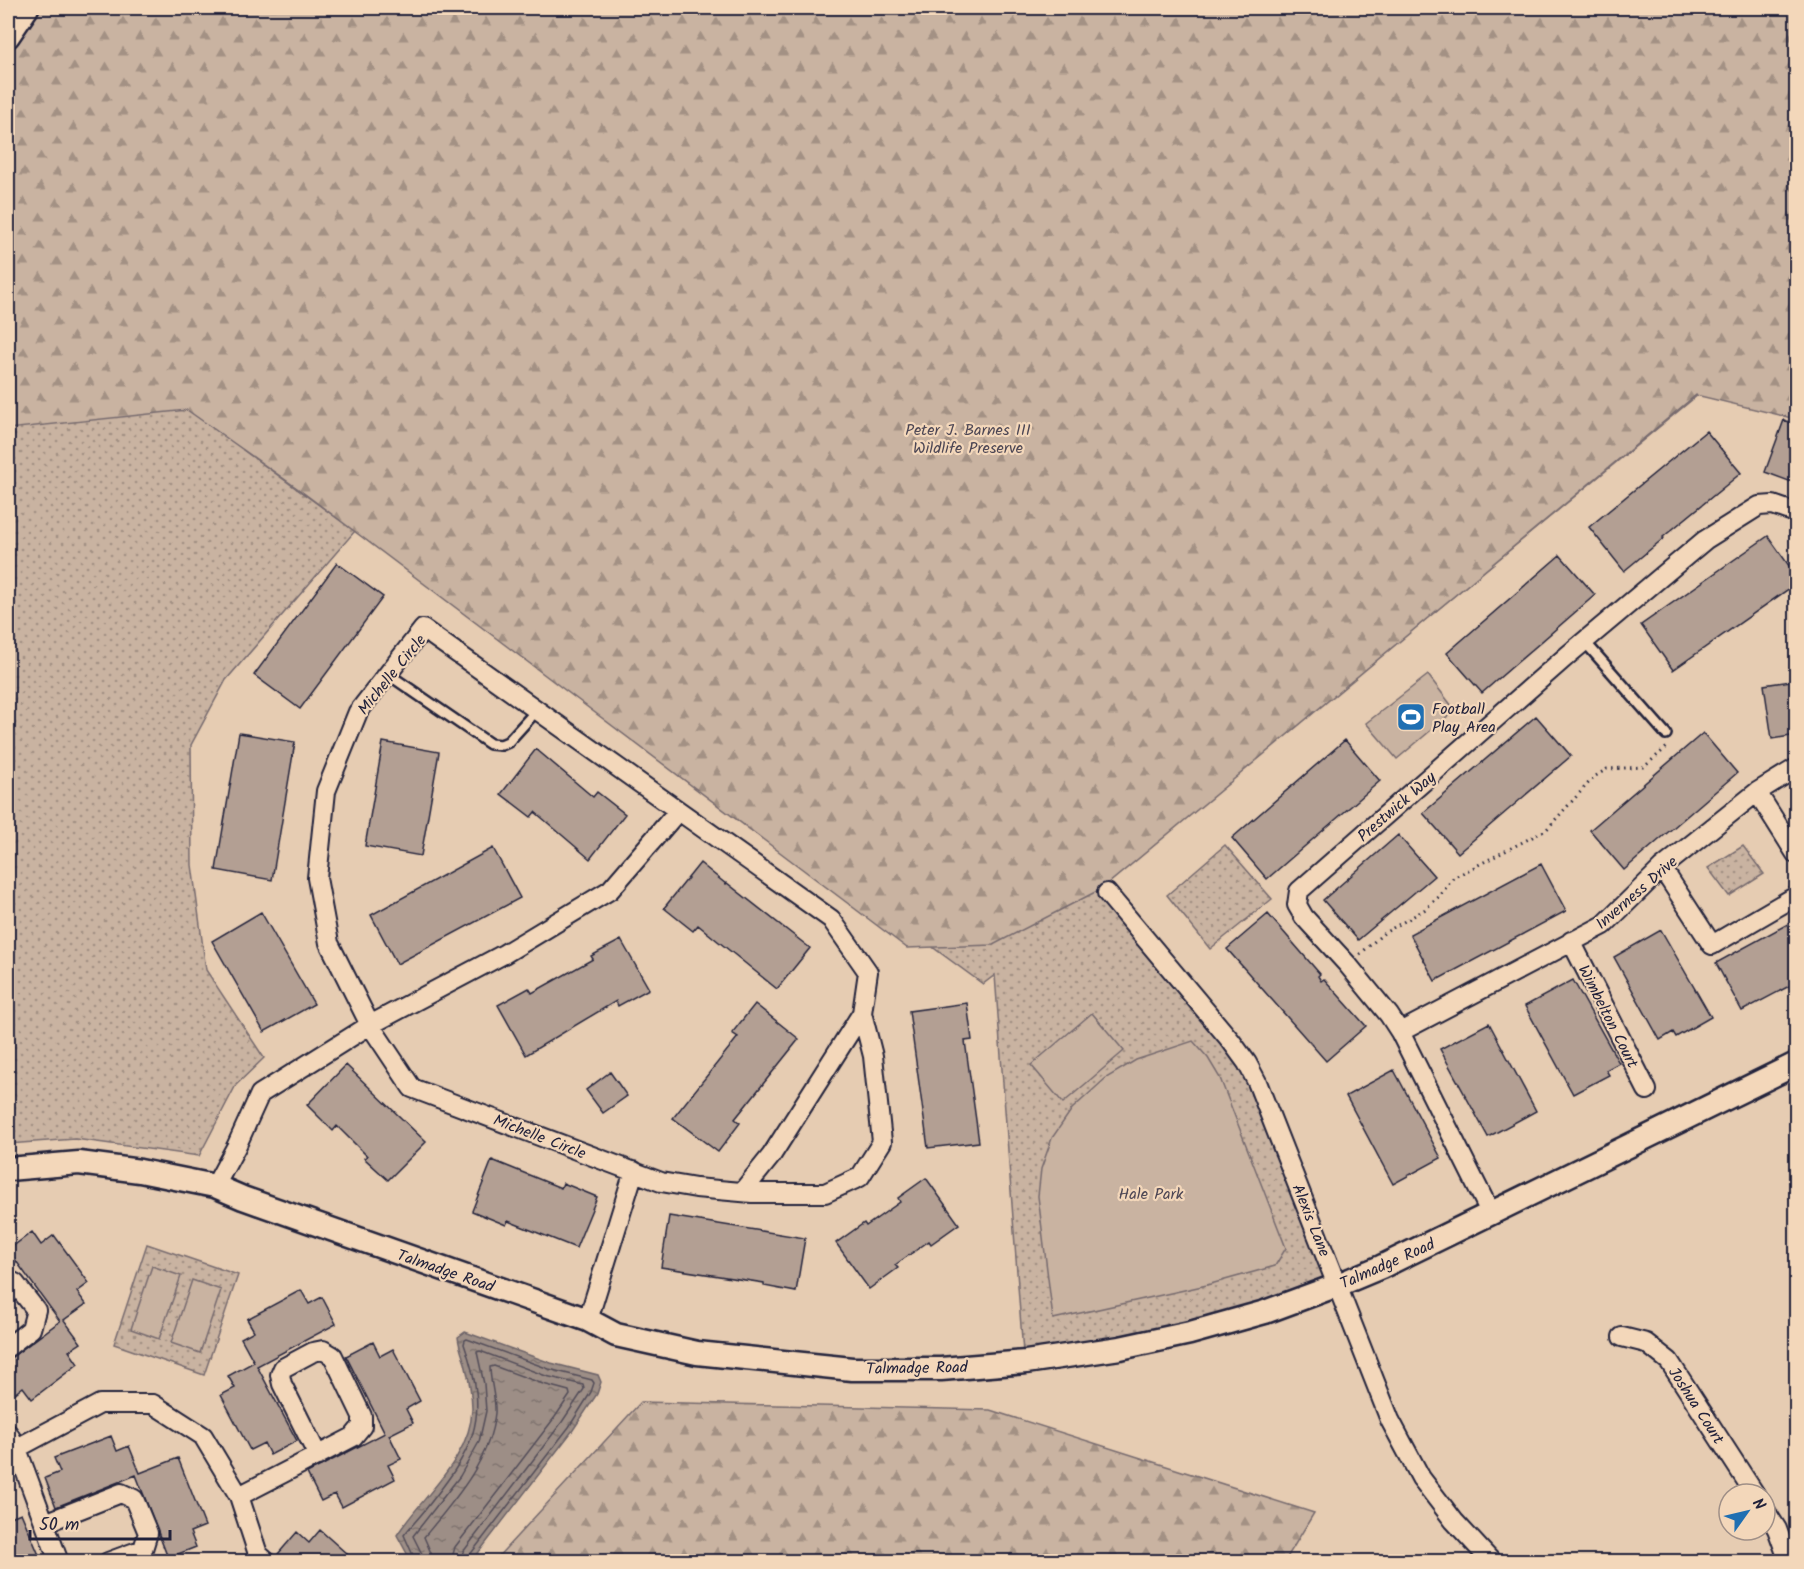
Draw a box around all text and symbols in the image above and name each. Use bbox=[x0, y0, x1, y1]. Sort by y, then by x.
park label: Peter J. Barnes III Wildlife Preserve bbox=[905, 418, 1031, 461]
street label: Michelle Circle bbox=[352, 629, 433, 721]
place label: Football Play Area bbox=[1432, 697, 1496, 740]
sports icon: Football Play Area bbox=[1395, 701, 1427, 733]
street label: Prestwick Way bbox=[1352, 765, 1442, 848]
street label: Inverness Drive bbox=[1590, 850, 1684, 936]
street label: Wimbelton Court bbox=[1571, 961, 1645, 1073]
street label: Michelle Circle bbox=[489, 1108, 590, 1167]
street label: Alexis Lane bbox=[1285, 1180, 1337, 1261]
park label: Hale Park bbox=[1119, 1182, 1184, 1207]
street label: Talmadge Road bbox=[1336, 1232, 1440, 1296]
street label: Talmadge Road bbox=[393, 1243, 499, 1300]
street label: Talmadge Road bbox=[866, 1355, 969, 1382]
street label: Joshua Court bbox=[1661, 1362, 1731, 1450]
north arrow bbox=[1717, 1482, 1777, 1542]
text: N bbox=[1745, 1493, 1771, 1516]
scale bar bbox=[30, 1503, 170, 1541]
text: 50 m bbox=[39, 1511, 79, 1540]

